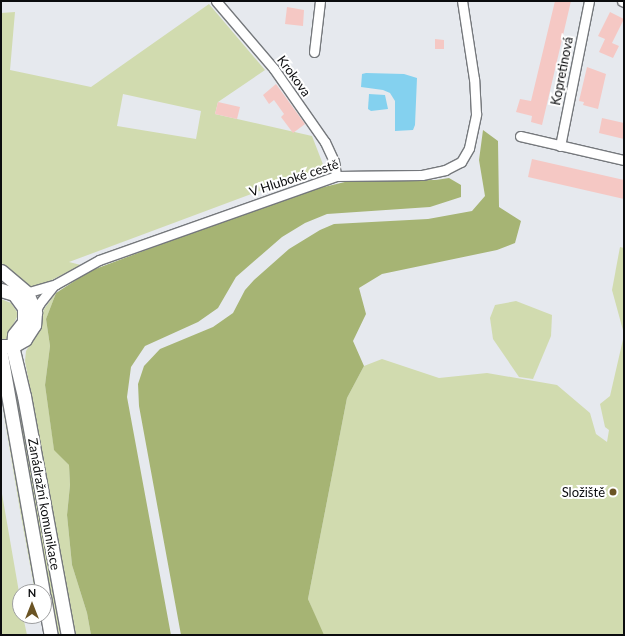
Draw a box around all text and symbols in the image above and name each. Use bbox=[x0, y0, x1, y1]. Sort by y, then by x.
street label: Kopretinová bbox=[548, 35, 576, 107]
street label: Krokova bbox=[274, 52, 314, 100]
street label: V Hluboké cestě bbox=[247, 156, 341, 200]
street label: Zanádražní komunikace bbox=[25, 437, 63, 571]
place label: Složiště bbox=[562, 484, 605, 500]
marker: Složiště bbox=[608, 487, 618, 497]
north arrow bbox=[12, 584, 52, 624]
text: N bbox=[28, 586, 36, 599]

